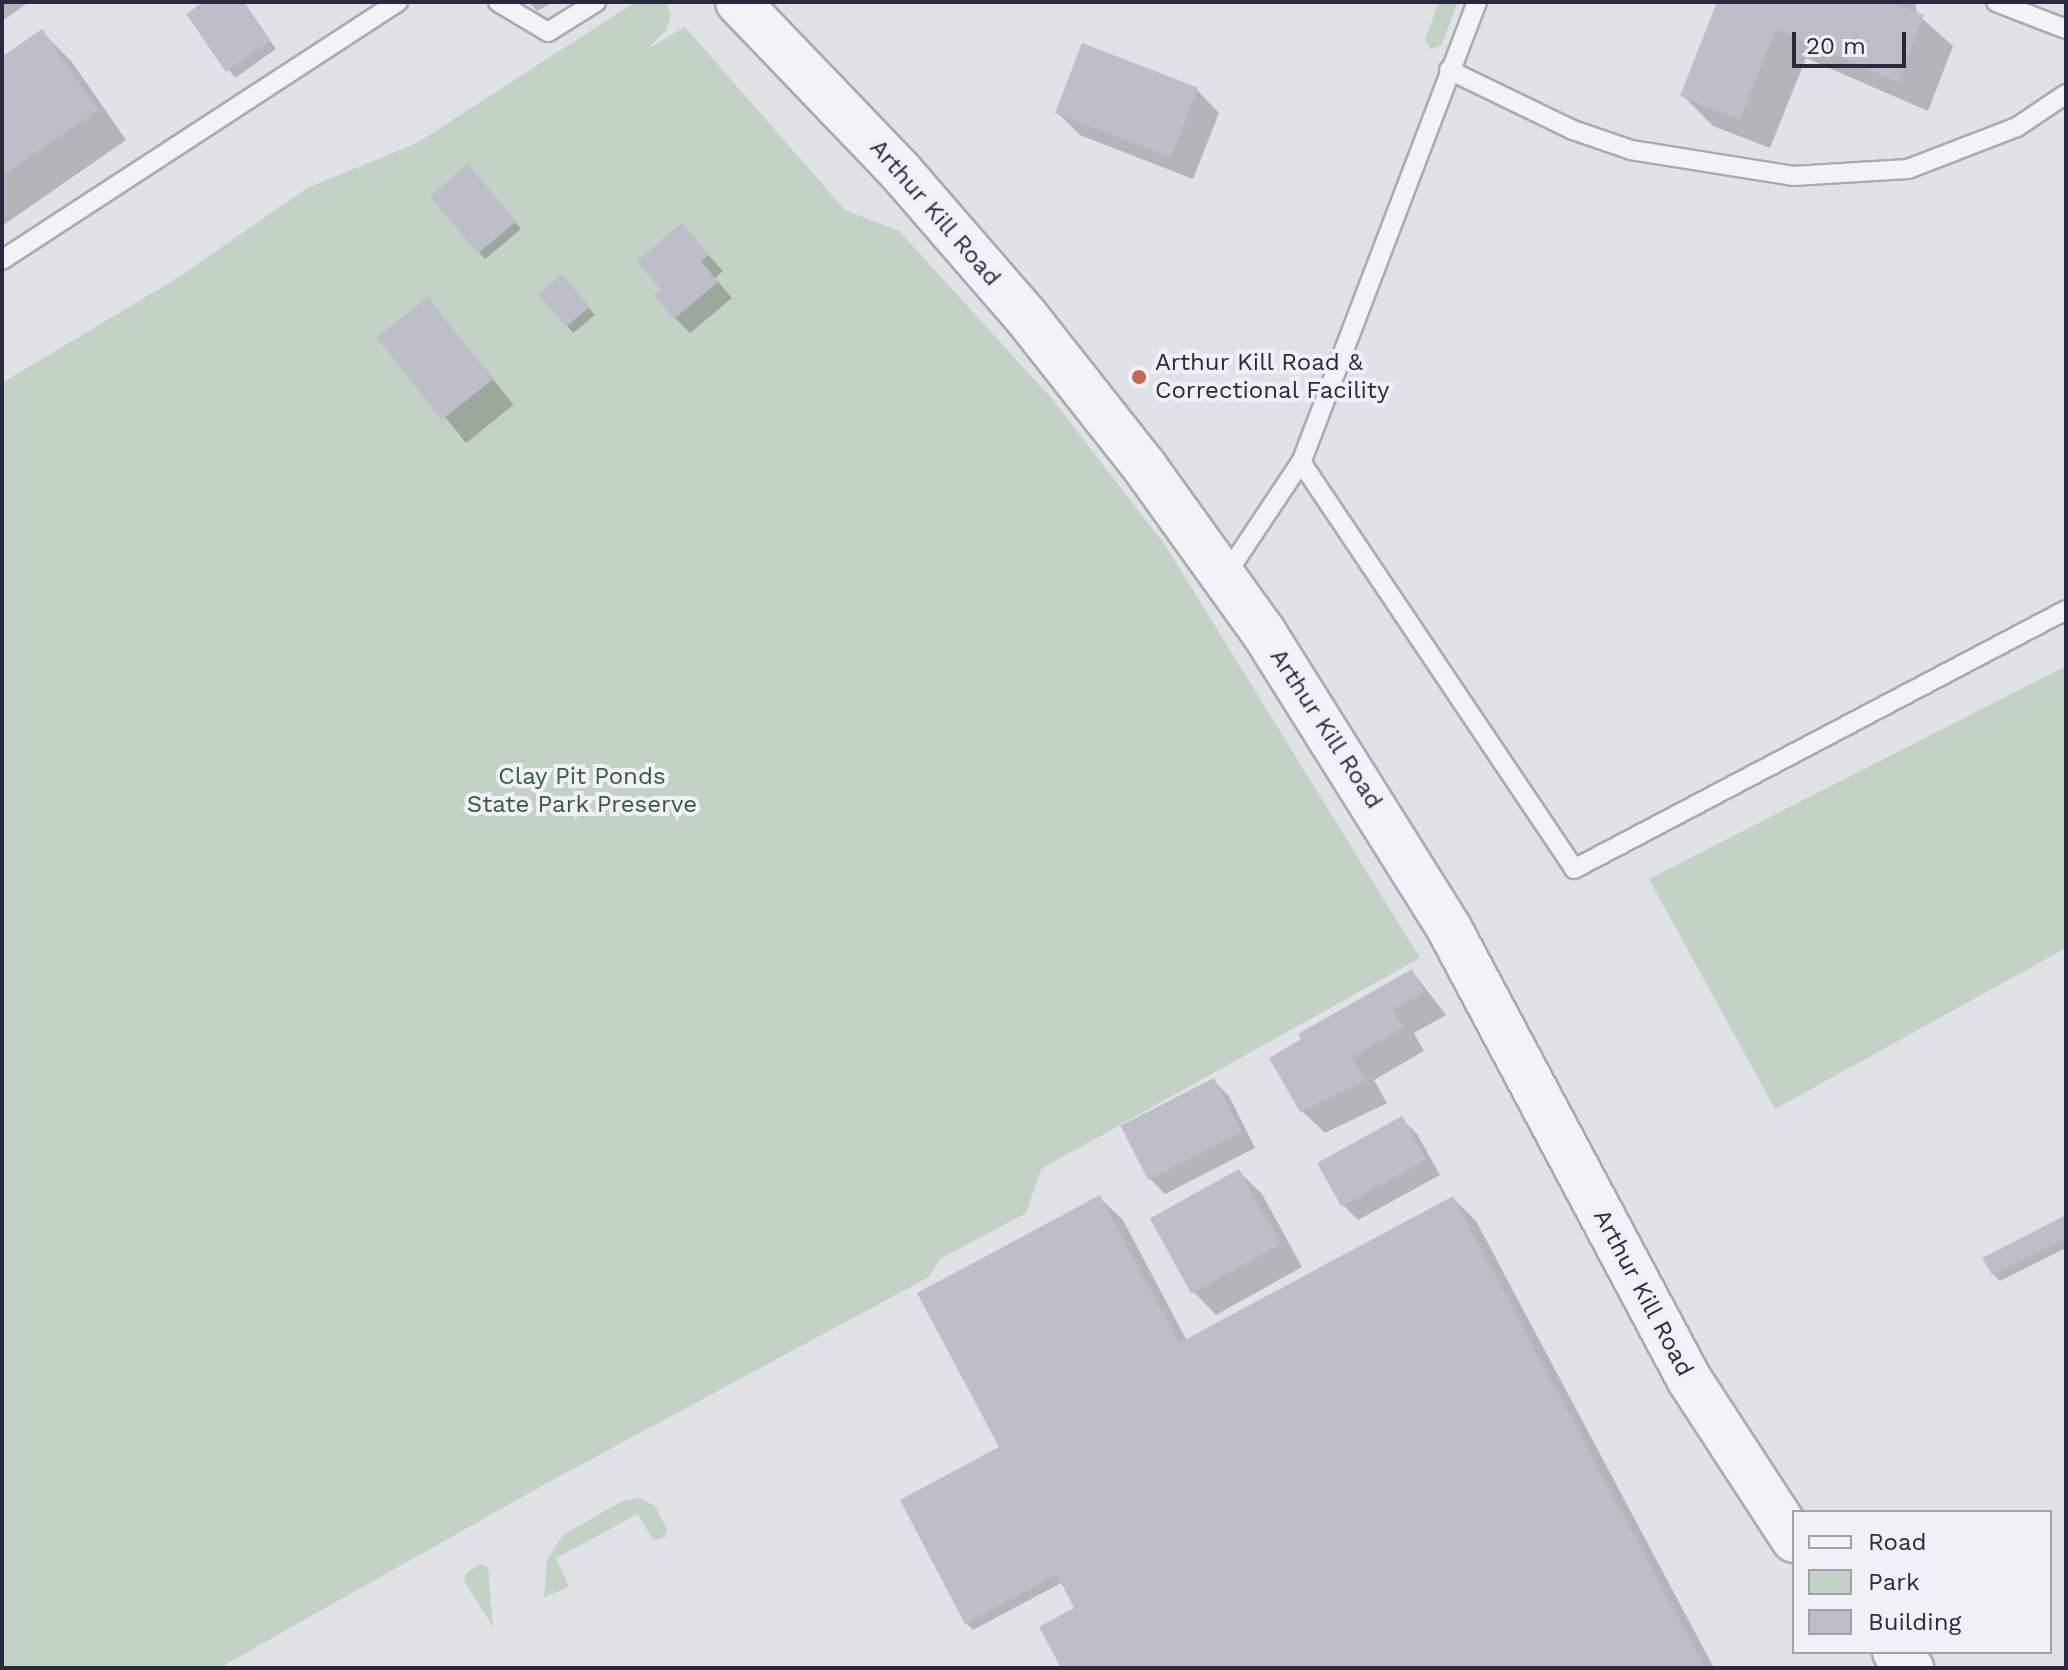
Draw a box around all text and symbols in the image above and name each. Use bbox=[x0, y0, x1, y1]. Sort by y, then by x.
scale bar bbox=[1796, 16, 1910, 66]
text: 20 m bbox=[1806, 32, 1866, 60]
street label: Arthur Kill Road bbox=[863, 133, 1007, 293]
place label: Arthur Kill Road & Correctional Facility bbox=[1155, 349, 1390, 405]
marker: Arthur Kill Road & Correctional Facility bbox=[1130, 368, 1148, 386]
street label: Arthur Kill Road bbox=[1263, 643, 1389, 815]
park label: Clay Pit Ponds State Park Preserve bbox=[467, 763, 697, 819]
street label: Arthur Kill Road bbox=[1587, 1204, 1699, 1382]
legend bbox=[1792, 1510, 2052, 1654]
text: Road bbox=[1868, 1528, 1927, 1556]
text: Park bbox=[1868, 1568, 1920, 1596]
text: Building bbox=[1868, 1608, 1961, 1636]

